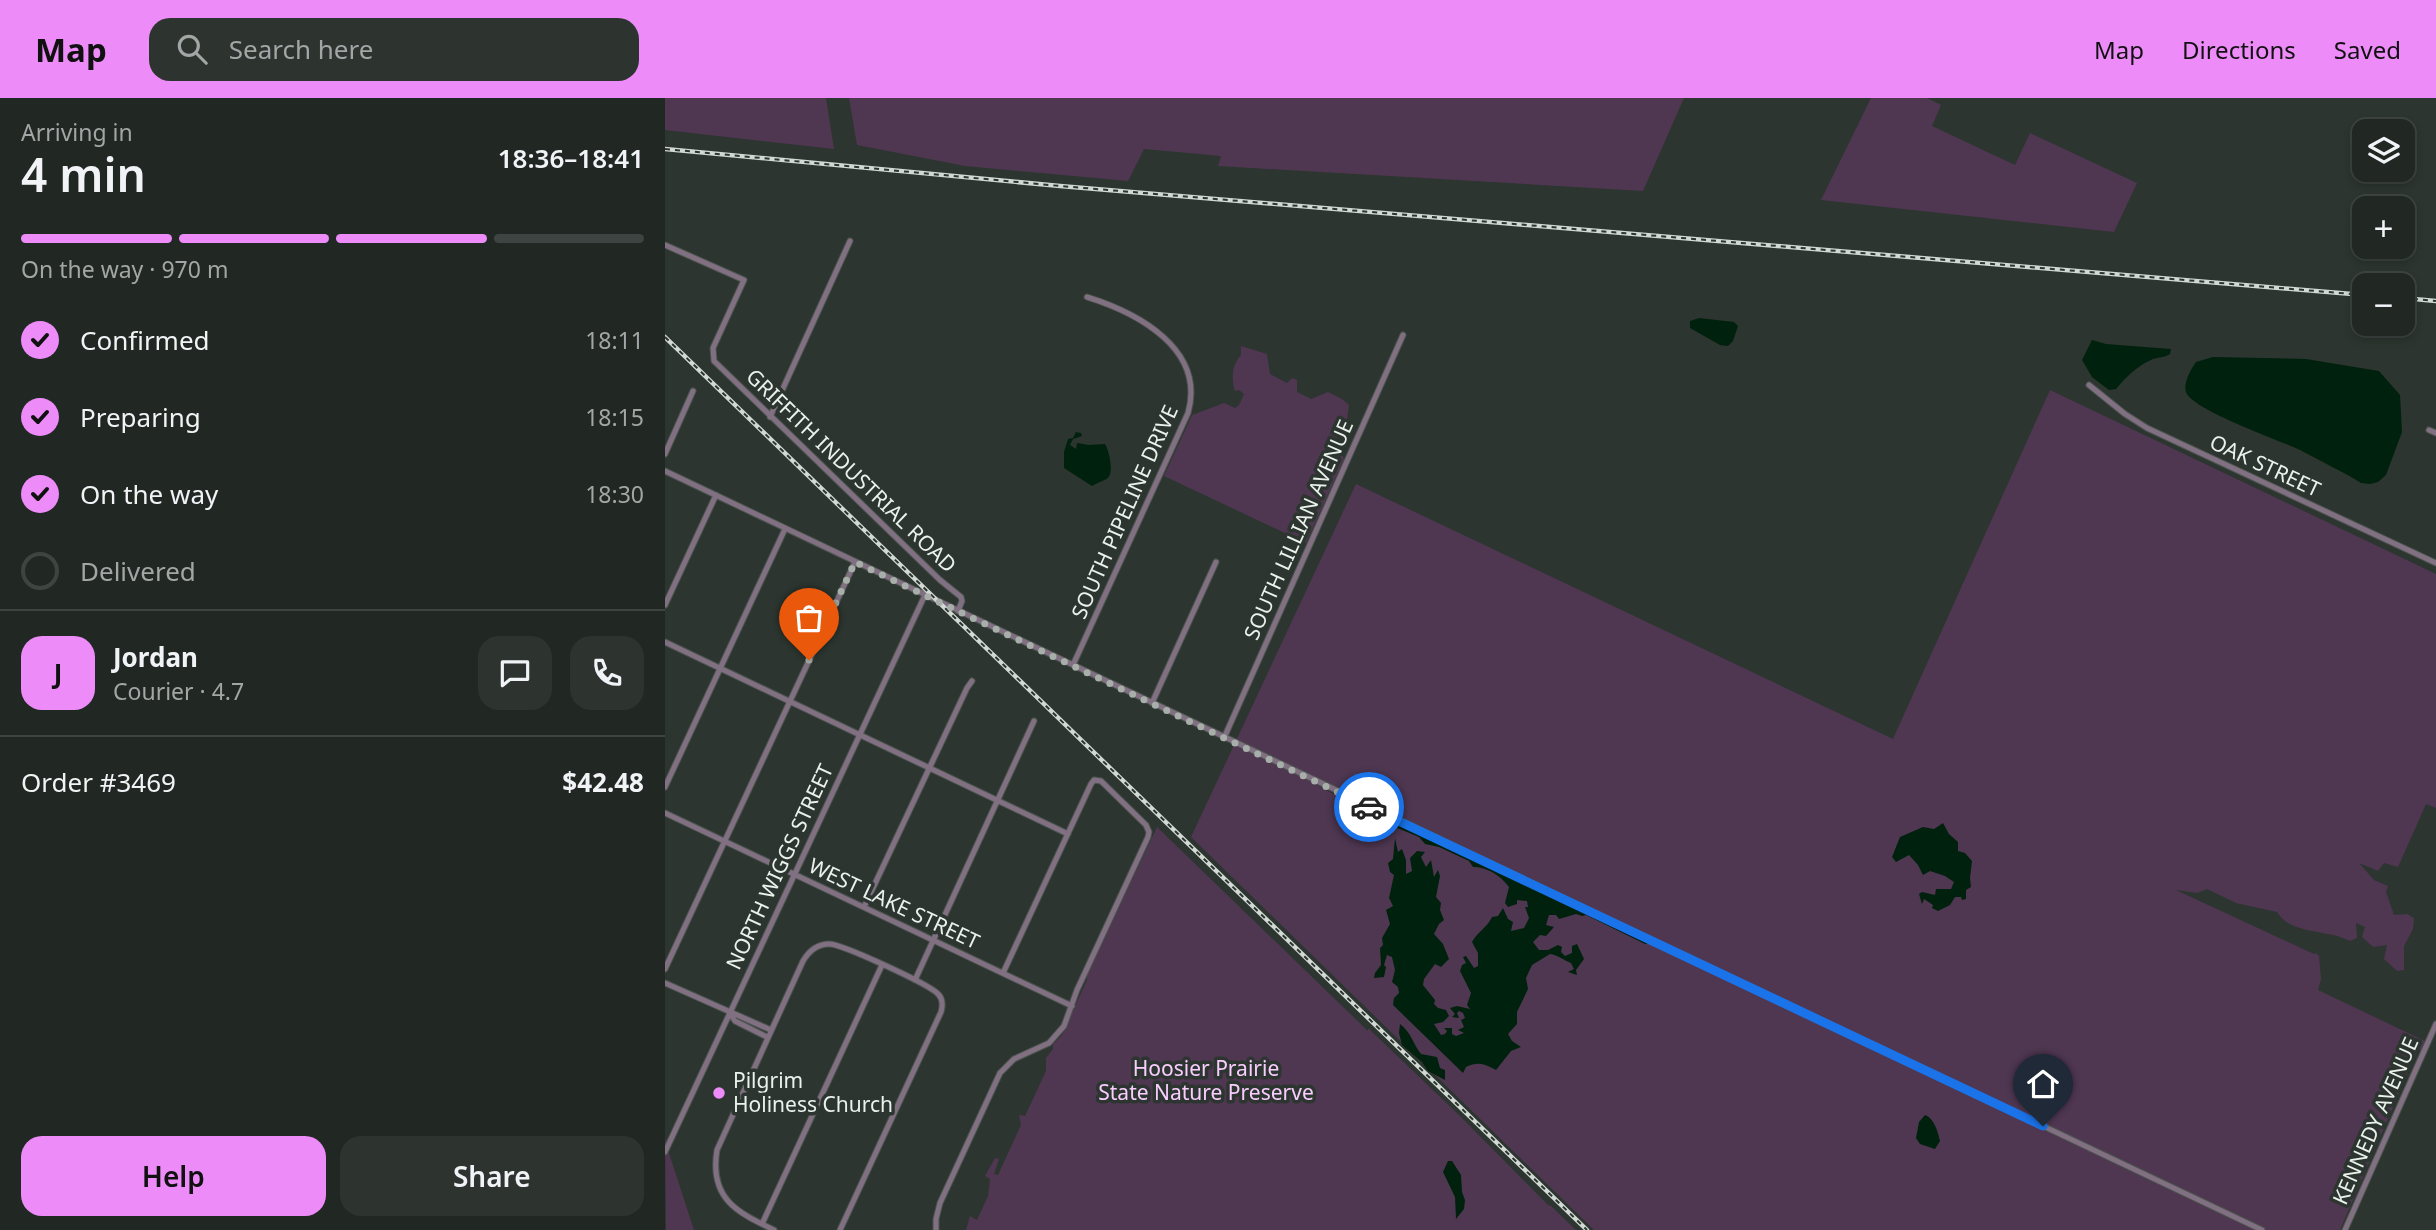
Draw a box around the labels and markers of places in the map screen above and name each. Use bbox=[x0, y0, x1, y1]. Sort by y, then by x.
pin bbox=[779, 588, 839, 660]
pin bbox=[2013, 1054, 2073, 1126]
place label: Pilgrim Holiness Church bbox=[733, 1066, 893, 1118]
marker: Pilgrim Holiness Church bbox=[711, 1085, 727, 1101]

